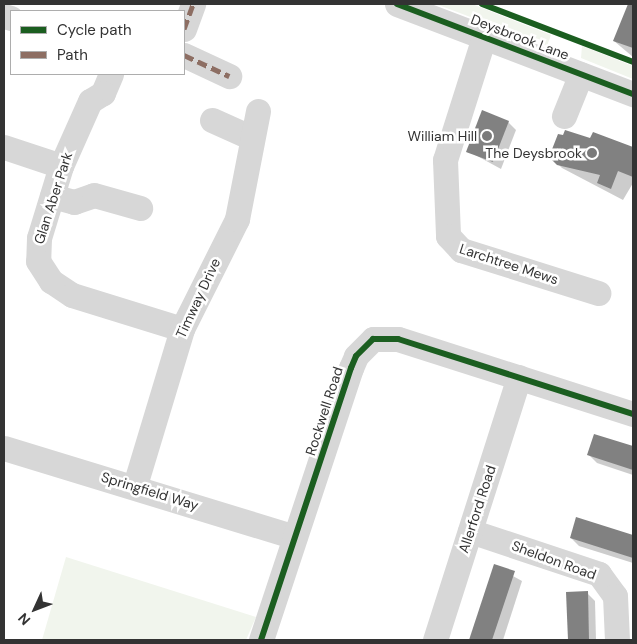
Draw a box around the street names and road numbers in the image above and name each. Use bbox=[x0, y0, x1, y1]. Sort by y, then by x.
street label: Deysbrook Lane bbox=[469, 11, 571, 63]
street label: Glan Aber Park bbox=[30, 150, 76, 246]
street label: Larchtree Mews bbox=[457, 240, 561, 288]
street label: Timway Drive bbox=[172, 255, 224, 341]
street label: Rockwell Road bbox=[302, 365, 346, 457]
street label: Allerford Road bbox=[455, 463, 499, 555]
street label: Springfield Way bbox=[99, 468, 201, 514]
street label: Sheldon Road bbox=[509, 537, 599, 583]

